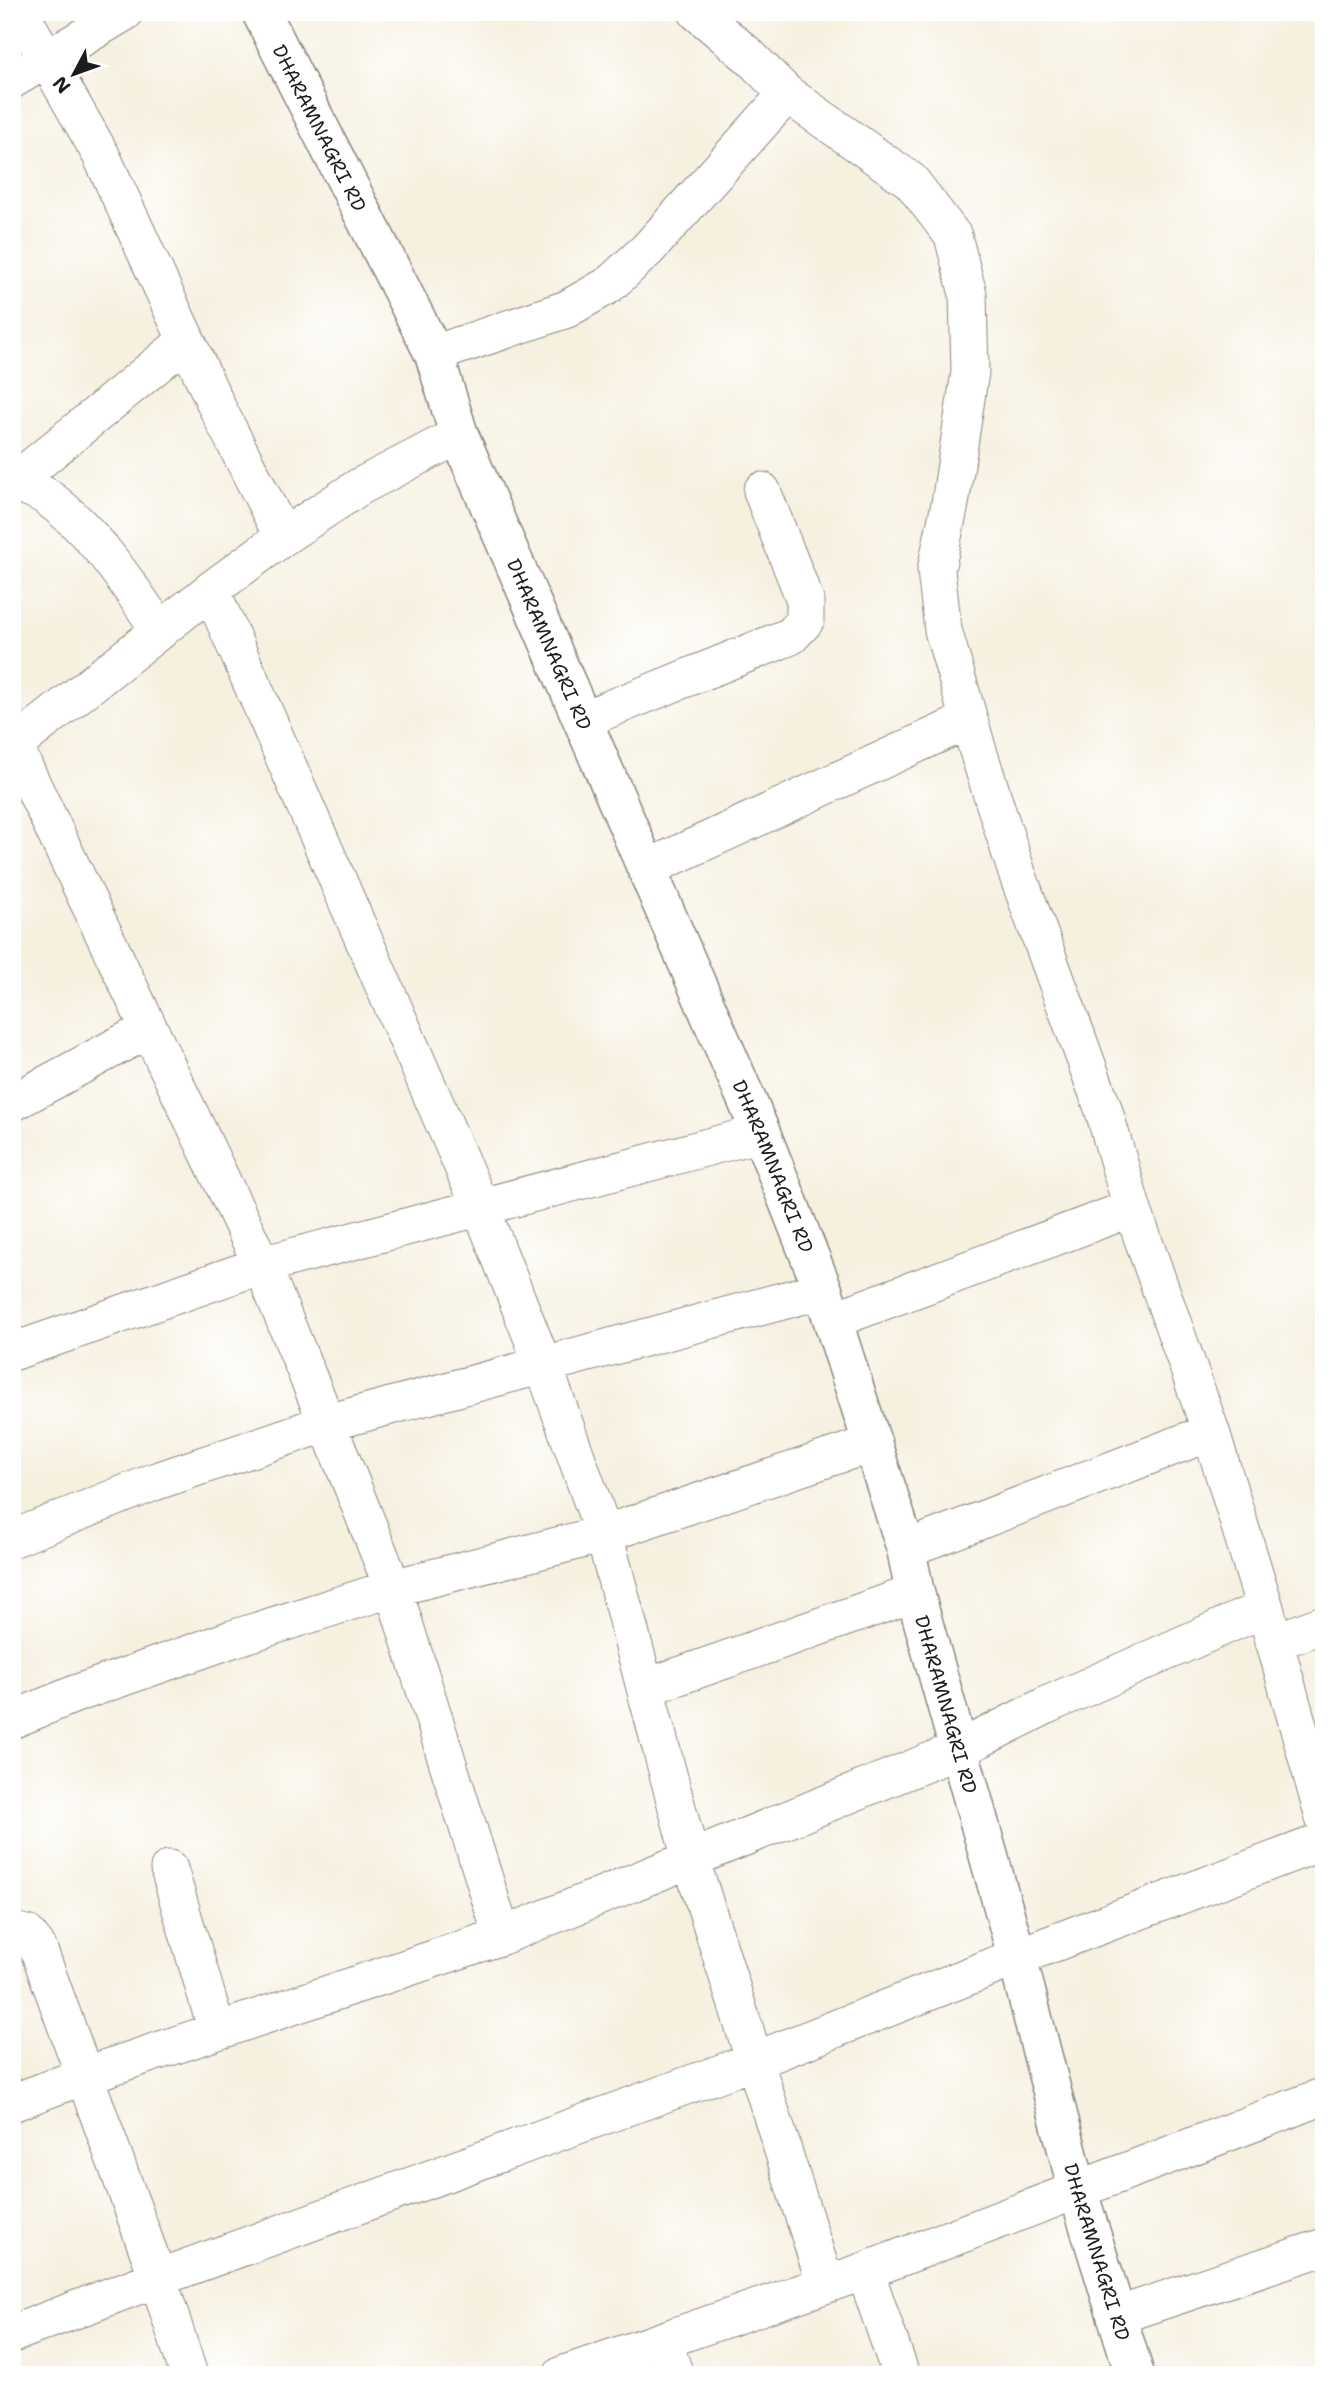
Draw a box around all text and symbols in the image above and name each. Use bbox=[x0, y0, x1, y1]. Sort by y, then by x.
north arrow bbox=[38, 38, 108, 108]
street label: DHARAMNAGRI RD bbox=[267, 40, 372, 216]
text: N bbox=[47, 71, 76, 99]
street label: DHARAMNAGRI RD bbox=[501, 555, 597, 734]
street label: DHARAMNAGRI RD bbox=[727, 1076, 819, 1256]
street label: DHARAMNAGRI RD bbox=[909, 1613, 983, 1797]
street label: DHARAMNAGRI RD bbox=[1058, 2161, 1136, 2344]

